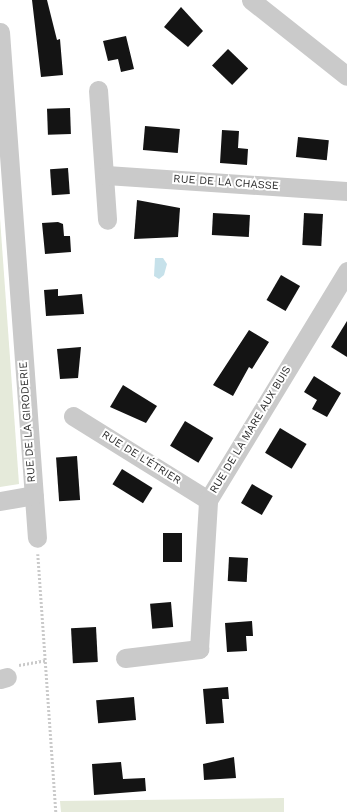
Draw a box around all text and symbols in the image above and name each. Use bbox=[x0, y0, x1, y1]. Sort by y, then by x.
street label: RUE DE LA CHASSE bbox=[173, 173, 279, 193]
street label: RUE DE LA GIRODERIE bbox=[17, 361, 39, 483]
street label: RUE DE LA MARE AUX BUIS bbox=[207, 363, 295, 497]
street label: RUE DE L'ÉTRIER bbox=[99, 428, 183, 488]

